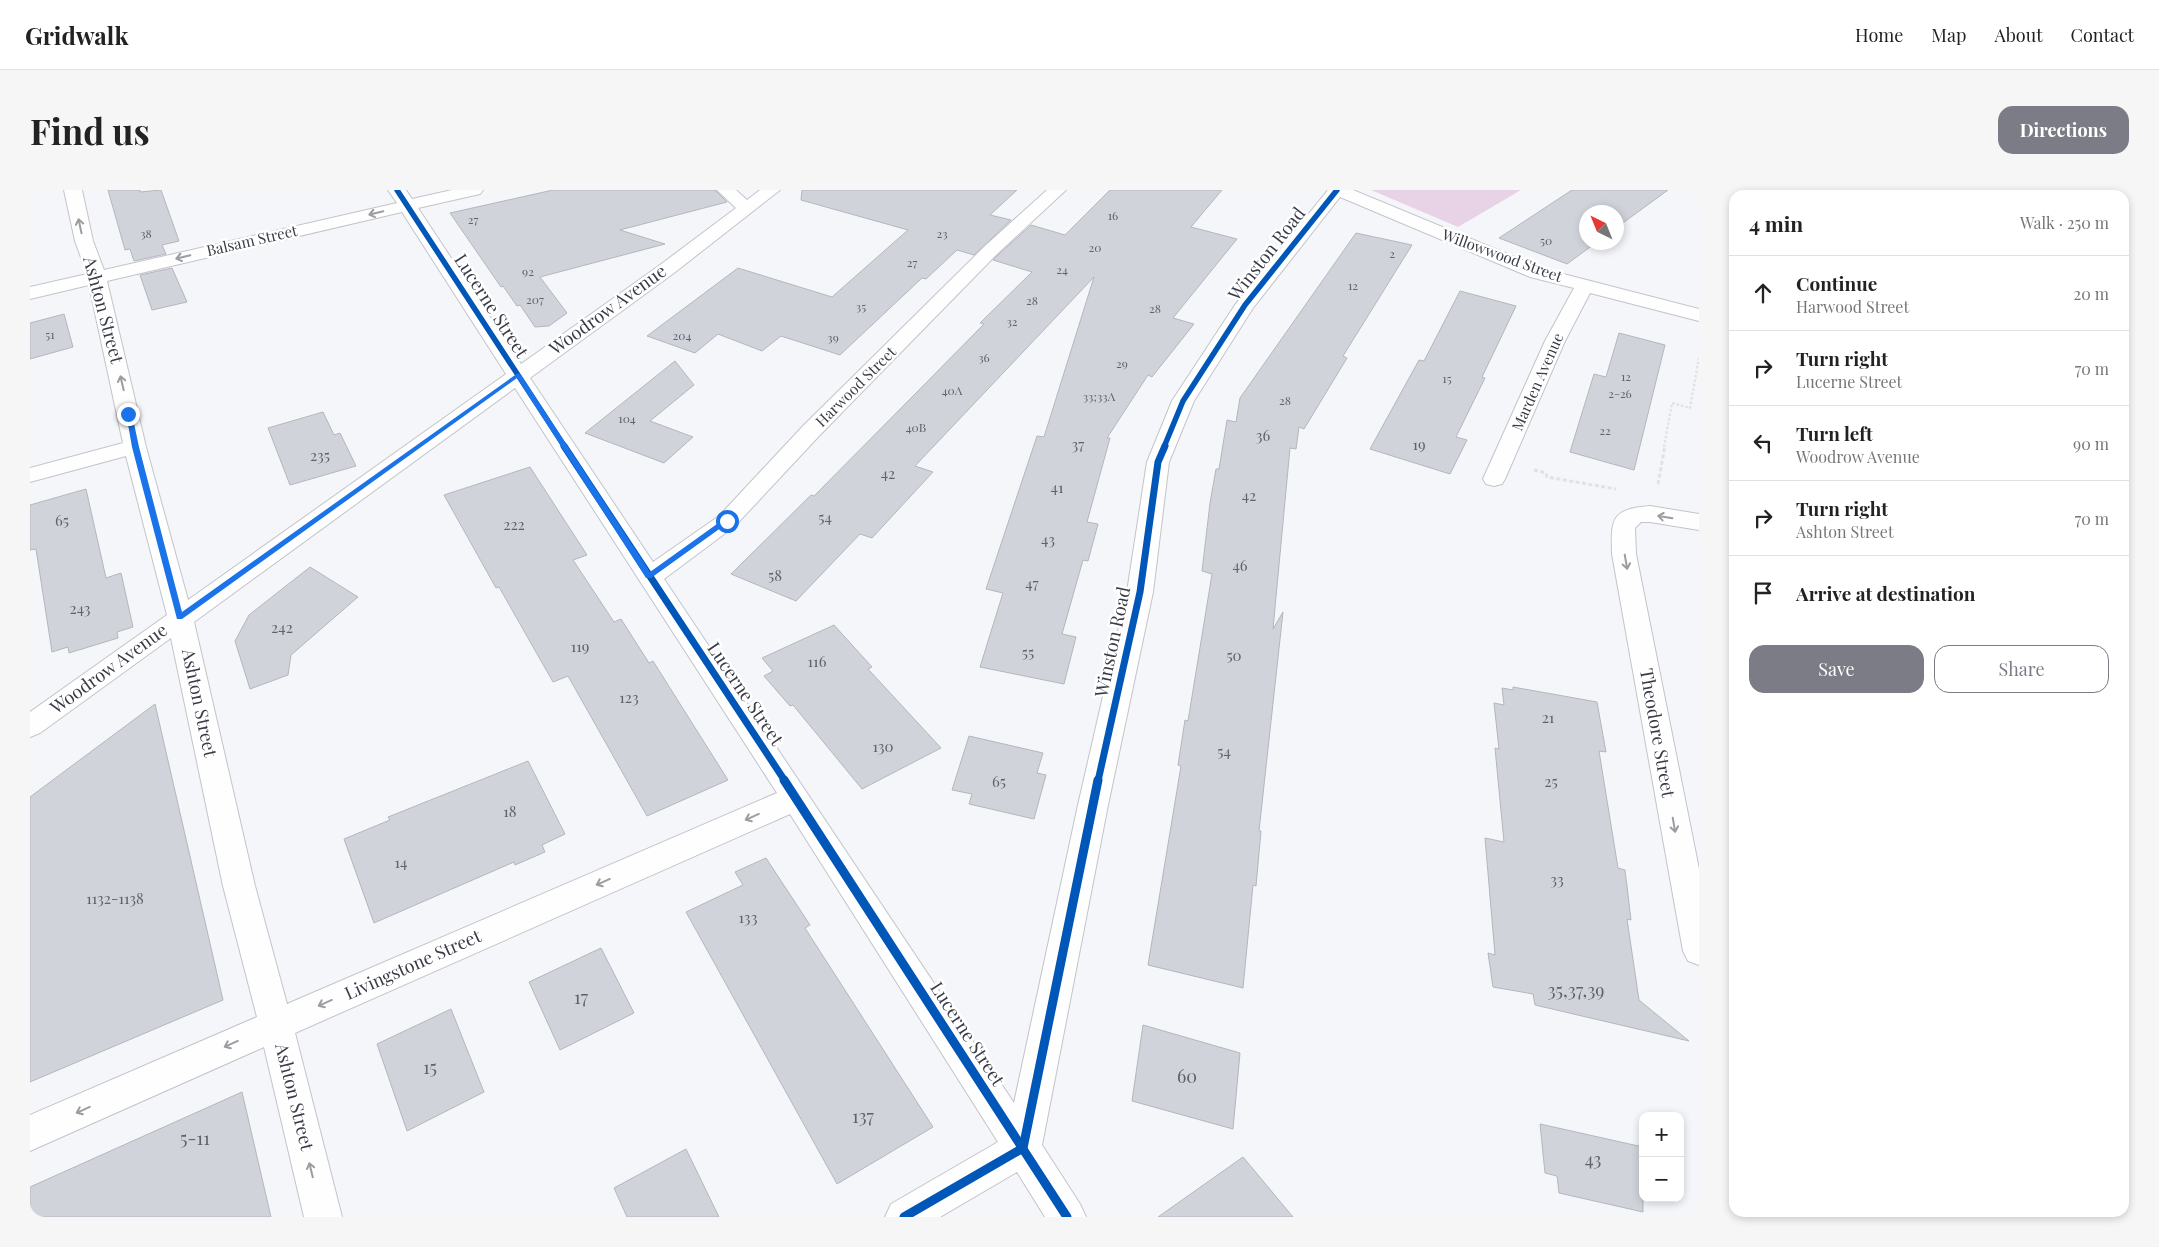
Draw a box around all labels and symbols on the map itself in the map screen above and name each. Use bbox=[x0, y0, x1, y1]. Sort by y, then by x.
street label: Winston Road bbox=[1222, 201, 1311, 306]
north arrow bbox=[1579, 205, 1624, 250]
house number: 16 bbox=[1108, 207, 1118, 223]
one-way arrow bbox=[368, 209, 384, 218]
house number: 27 bbox=[468, 211, 478, 227]
one-way arrow bbox=[75, 218, 85, 234]
street label: Balsam Street bbox=[204, 220, 300, 260]
street label: Willowwood Street bbox=[1439, 224, 1566, 286]
house number: 38 bbox=[140, 225, 152, 241]
house number: 23 bbox=[936, 225, 948, 241]
house number: 50 bbox=[1540, 232, 1552, 248]
house number: 20 bbox=[1089, 239, 1101, 255]
house number: 2 bbox=[1389, 245, 1395, 261]
street label: Lucerne Street bbox=[449, 249, 535, 363]
street label: Ashton Street bbox=[78, 253, 130, 366]
one-way arrow bbox=[176, 253, 192, 262]
house number: 27 bbox=[907, 254, 917, 270]
street label: Woodrow Avenue bbox=[543, 259, 671, 360]
house number: 24 bbox=[1056, 261, 1068, 277]
house number: 92 bbox=[522, 263, 534, 279]
house number: 12 bbox=[1348, 277, 1358, 293]
house number: 207 bbox=[526, 291, 544, 307]
house number: 28 bbox=[1026, 292, 1038, 308]
house number: 35 bbox=[856, 298, 866, 314]
house number: 28 bbox=[1149, 300, 1161, 316]
house number: 32 bbox=[1006, 313, 1018, 329]
house number: 51 bbox=[45, 326, 55, 342]
house number: 204 bbox=[673, 327, 692, 343]
house number: 39 bbox=[827, 329, 839, 345]
street label: Marden Avenue bbox=[1507, 330, 1568, 434]
street label: Harwood Street bbox=[811, 341, 900, 431]
house number: 36 bbox=[978, 349, 990, 365]
house number: 29 bbox=[1116, 355, 1128, 371]
house number: 12 bbox=[1621, 368, 1631, 384]
house number: 15 bbox=[1442, 370, 1452, 386]
one-way arrow bbox=[117, 375, 126, 391]
house number: 40A bbox=[942, 382, 963, 398]
house number: 2-26 bbox=[1608, 385, 1632, 401]
house number: 33;33A bbox=[1083, 388, 1116, 404]
house number: 28 bbox=[1279, 392, 1291, 408]
route end bbox=[117, 403, 140, 426]
house number: 104 bbox=[618, 410, 636, 426]
house number: 40B bbox=[906, 419, 926, 435]
house number: 22 bbox=[1599, 422, 1611, 438]
house number: 36 bbox=[1256, 425, 1270, 445]
house number: 37 bbox=[1072, 434, 1084, 454]
house number: 19 bbox=[1412, 434, 1426, 454]
house number: 235 bbox=[310, 445, 330, 465]
house number: 42 bbox=[881, 463, 895, 483]
house number: 41 bbox=[1051, 477, 1064, 497]
house number: 42 bbox=[1242, 485, 1256, 505]
house number: 54 bbox=[818, 507, 832, 527]
house number: 65 bbox=[55, 510, 69, 530]
route start bbox=[716, 510, 739, 533]
one-way arrow bbox=[1657, 512, 1673, 522]
house number: 222 bbox=[503, 514, 525, 534]
house number: 43 bbox=[1041, 529, 1055, 549]
one-way arrow bbox=[1622, 554, 1631, 570]
house number: 46 bbox=[1232, 555, 1248, 575]
house number: 58 bbox=[768, 565, 782, 585]
house number: 47 bbox=[1025, 573, 1039, 593]
street label: Winston Road bbox=[1088, 584, 1136, 700]
house number: 243 bbox=[69, 598, 91, 618]
house number: 242 bbox=[271, 617, 293, 637]
street label: Woodrow Avenue bbox=[44, 618, 172, 719]
house number: 119 bbox=[571, 636, 589, 656]
street label: Lucerne Street bbox=[702, 637, 790, 750]
house number: 55 bbox=[1022, 642, 1034, 662]
house number: 50 bbox=[1226, 645, 1242, 665]
street label: Ashton Street bbox=[177, 646, 223, 760]
house number: 116 bbox=[808, 651, 827, 671]
street label: Theodore Street bbox=[1635, 666, 1681, 800]
house number: 123 bbox=[619, 687, 639, 707]
house number: 21 bbox=[1542, 707, 1555, 727]
house number: 130 bbox=[872, 736, 894, 756]
house number: 54 bbox=[1217, 741, 1231, 761]
house number: 65 bbox=[992, 771, 1006, 791]
house number: 25 bbox=[1544, 771, 1558, 791]
house number: 18 bbox=[503, 801, 517, 821]
one-way arrow bbox=[745, 813, 760, 823]
one-way arrow bbox=[1670, 817, 1680, 833]
house number: 14 bbox=[395, 852, 407, 872]
house number: 33 bbox=[1550, 869, 1564, 889]
one-way arrow bbox=[596, 878, 611, 888]
house number: 1132-1138 bbox=[86, 888, 144, 908]
house number: 133 bbox=[739, 907, 758, 927]
street label: Livingstone Street bbox=[341, 923, 485, 1005]
street label: Lucerne Street bbox=[925, 977, 1011, 1091]
house number: 35,37,39 bbox=[1547, 978, 1605, 1002]
house number: 17 bbox=[574, 985, 589, 1009]
one-way arrow bbox=[318, 998, 333, 1008]
one-way arrow bbox=[224, 1040, 239, 1049]
street label: Ashton Street bbox=[270, 1040, 320, 1154]
house number: 15 bbox=[423, 1055, 437, 1079]
house number: 60 bbox=[1177, 1064, 1197, 1088]
house number: 137 bbox=[852, 1104, 875, 1128]
one-way arrow bbox=[76, 1105, 91, 1115]
house number: 5-11 bbox=[180, 1126, 210, 1150]
house number: 43 bbox=[1585, 1147, 1601, 1171]
one-way arrow bbox=[306, 1162, 315, 1178]

